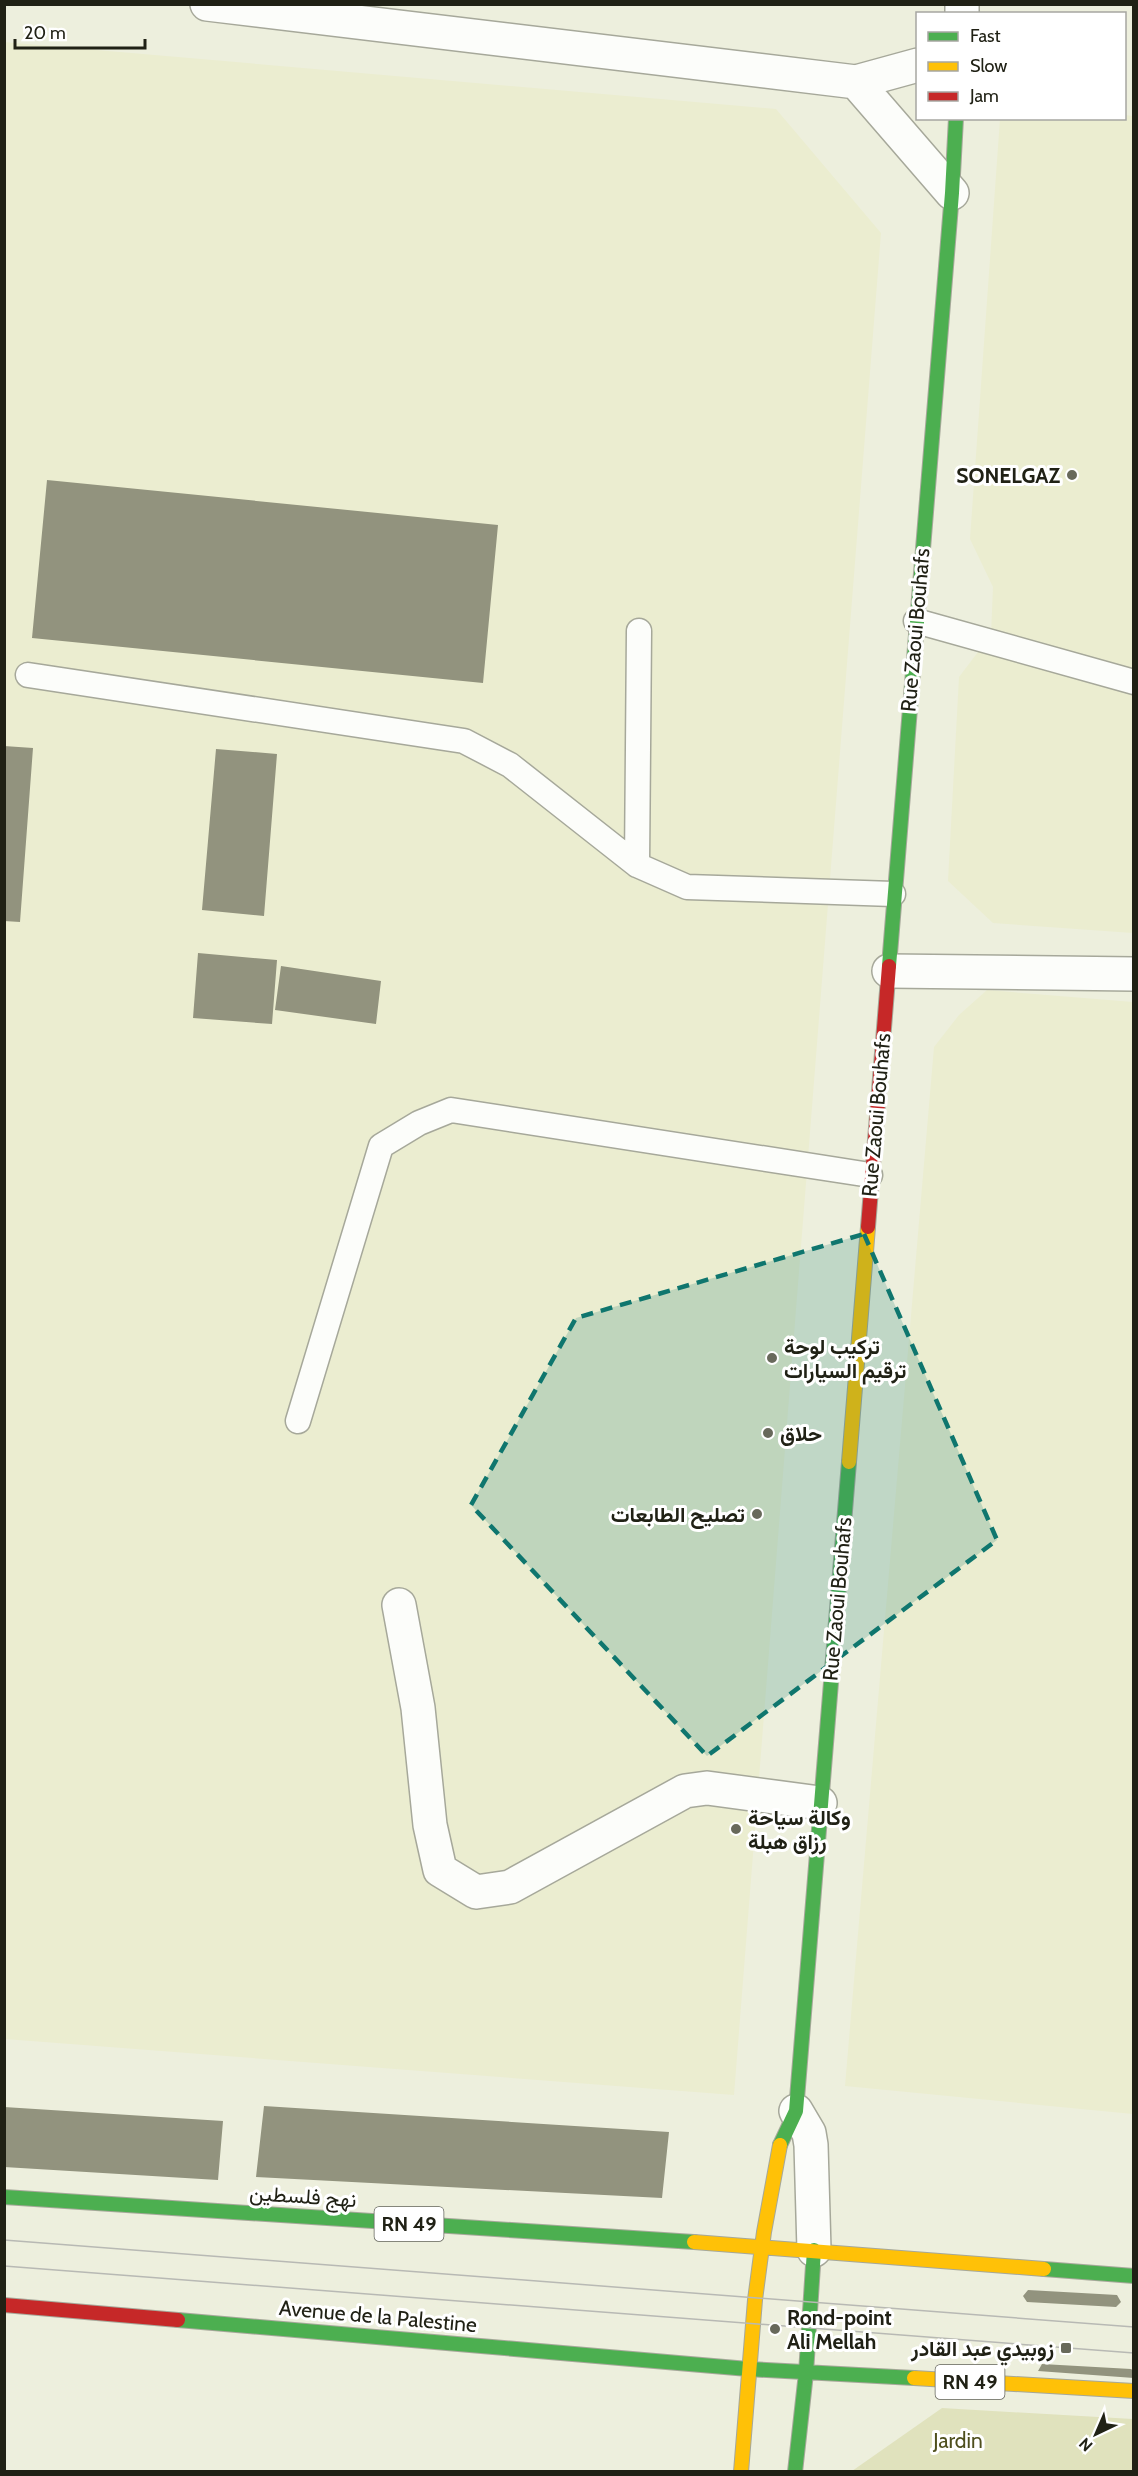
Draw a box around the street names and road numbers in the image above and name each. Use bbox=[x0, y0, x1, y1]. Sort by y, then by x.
street label: Rue Zaoui Bouhafs bbox=[895, 547, 935, 713]
street label: Rue Zaoui Bouhafs bbox=[856, 1032, 896, 1198]
street label: Rue Zaoui Bouhafs bbox=[817, 1516, 857, 1682]
street label: نهج فلسطين bbox=[248, 2180, 357, 2214]
road number: RN 49 bbox=[374, 2207, 444, 2241]
street label: Avenue de la Palestine bbox=[278, 2295, 478, 2337]
road number: RN 49 bbox=[936, 2365, 1004, 2399]

